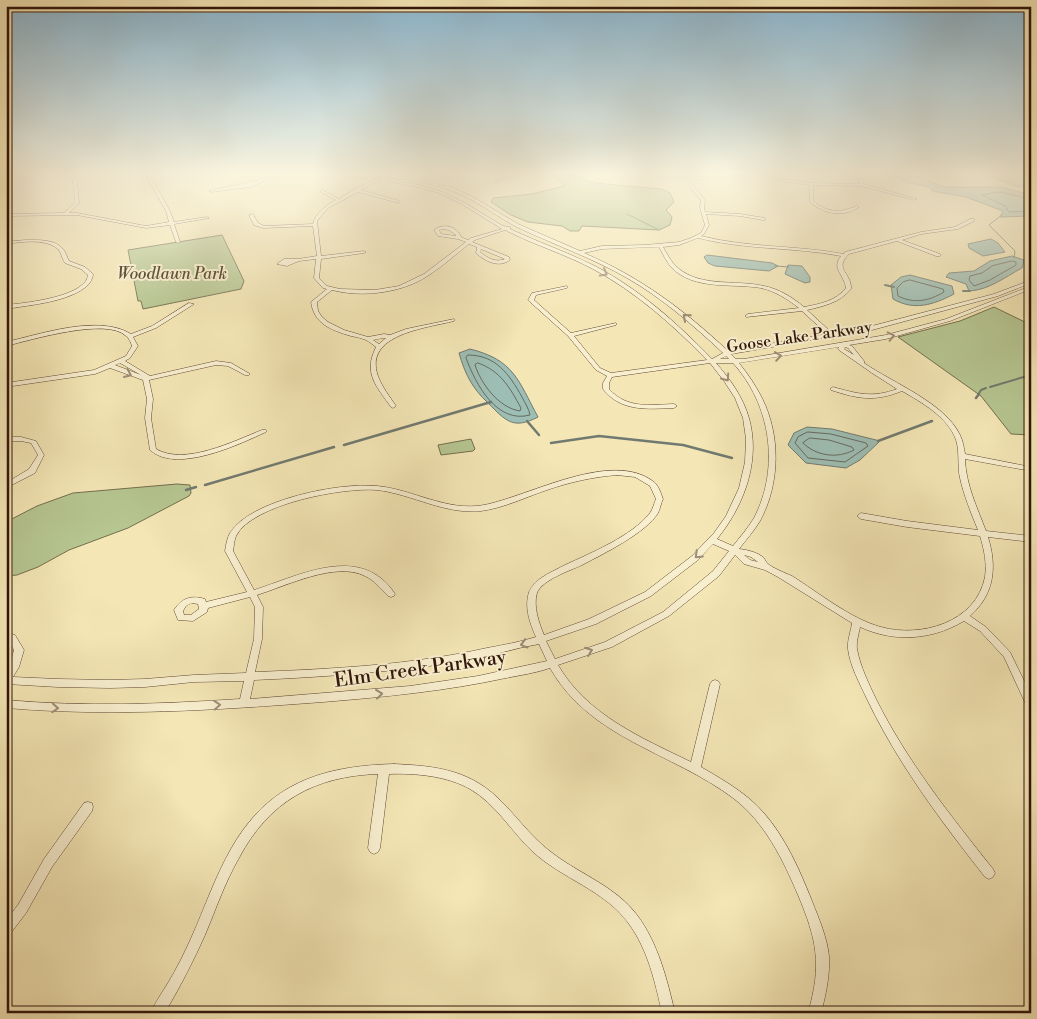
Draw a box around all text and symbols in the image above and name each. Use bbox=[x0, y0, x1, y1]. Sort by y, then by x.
park label: Woodlawn Park bbox=[117, 264, 227, 284]
one-way arrow bbox=[598, 266, 607, 276]
one-way arrow bbox=[682, 314, 691, 323]
street label: Goose Lake Parkway bbox=[725, 317, 873, 357]
one-way arrow bbox=[886, 331, 895, 342]
one-way arrow bbox=[774, 351, 783, 361]
one-way arrow bbox=[123, 367, 132, 378]
one-way arrow bbox=[720, 372, 729, 382]
one-way arrow bbox=[695, 549, 704, 558]
one-way arrow bbox=[520, 638, 529, 649]
street label: Elm Creek Parkway bbox=[333, 645, 508, 694]
one-way arrow bbox=[585, 647, 593, 657]
one-way arrow bbox=[376, 688, 384, 699]
one-way arrow bbox=[213, 700, 221, 711]
one-way arrow bbox=[51, 702, 59, 713]

